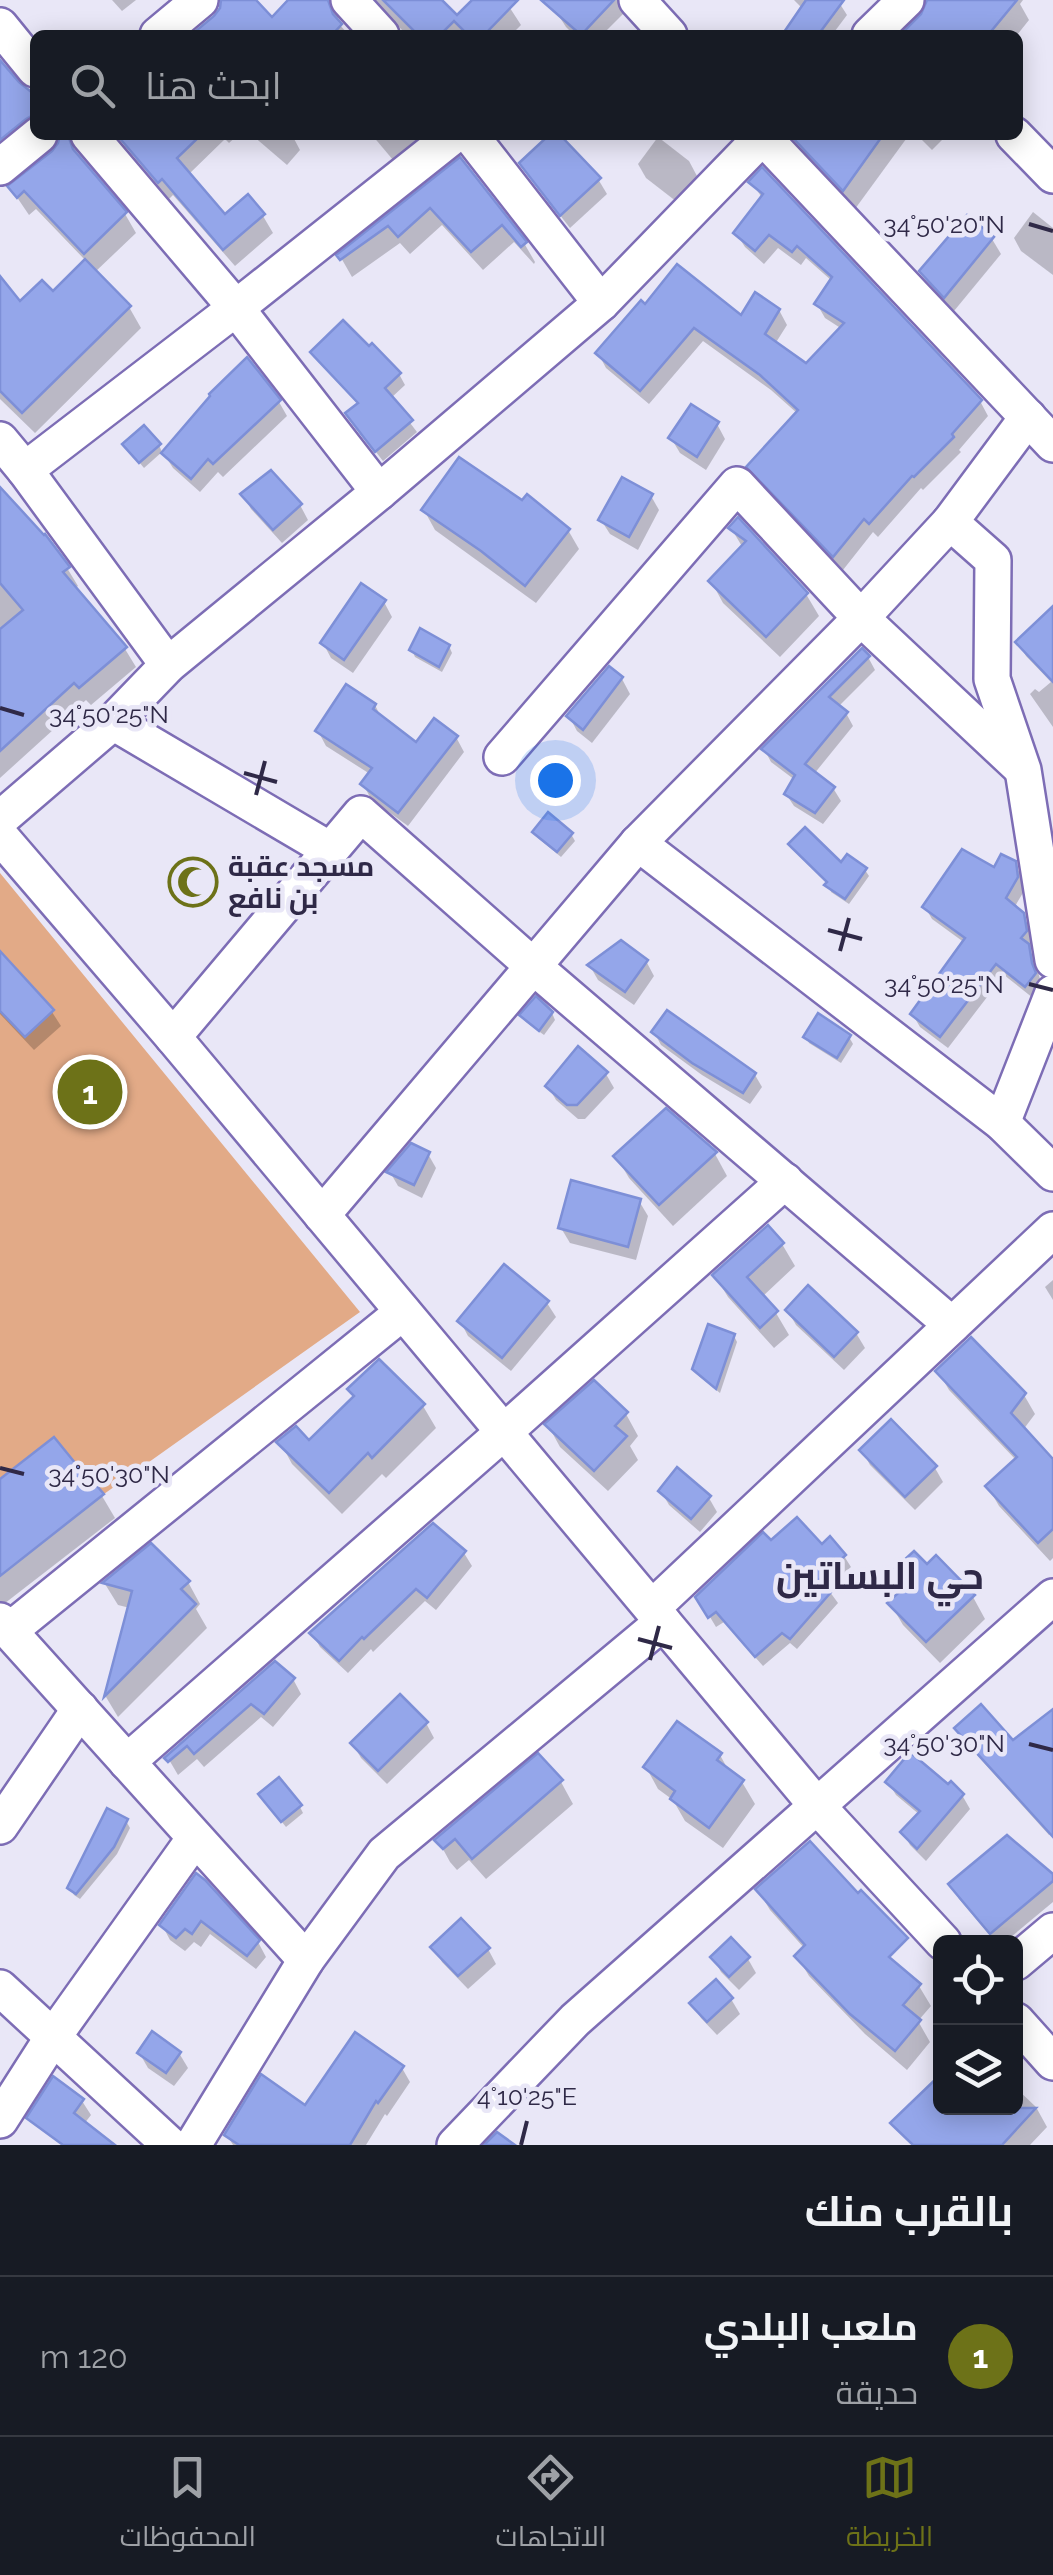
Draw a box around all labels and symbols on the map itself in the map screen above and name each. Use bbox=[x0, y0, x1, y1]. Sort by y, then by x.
text: 34°50'20"N bbox=[883, 209, 1005, 239]
text: 34°50'25"N bbox=[49, 699, 169, 729]
your location bbox=[530, 755, 581, 806]
place label: مسجد عقبة بن نافع bbox=[228, 850, 374, 917]
mosque icon: مسجد عقبة بن نافع bbox=[167, 856, 219, 908]
text: 34°50'25"N bbox=[884, 969, 1004, 999]
pin: 1 bbox=[58, 1054, 122, 1130]
text: 34°50'30"N bbox=[48, 1459, 170, 1489]
district label: حي البساتين bbox=[776, 1553, 984, 1607]
text: 34°50'30"N bbox=[883, 1728, 1005, 1758]
text: 4°10'25"E bbox=[477, 2081, 577, 2111]

